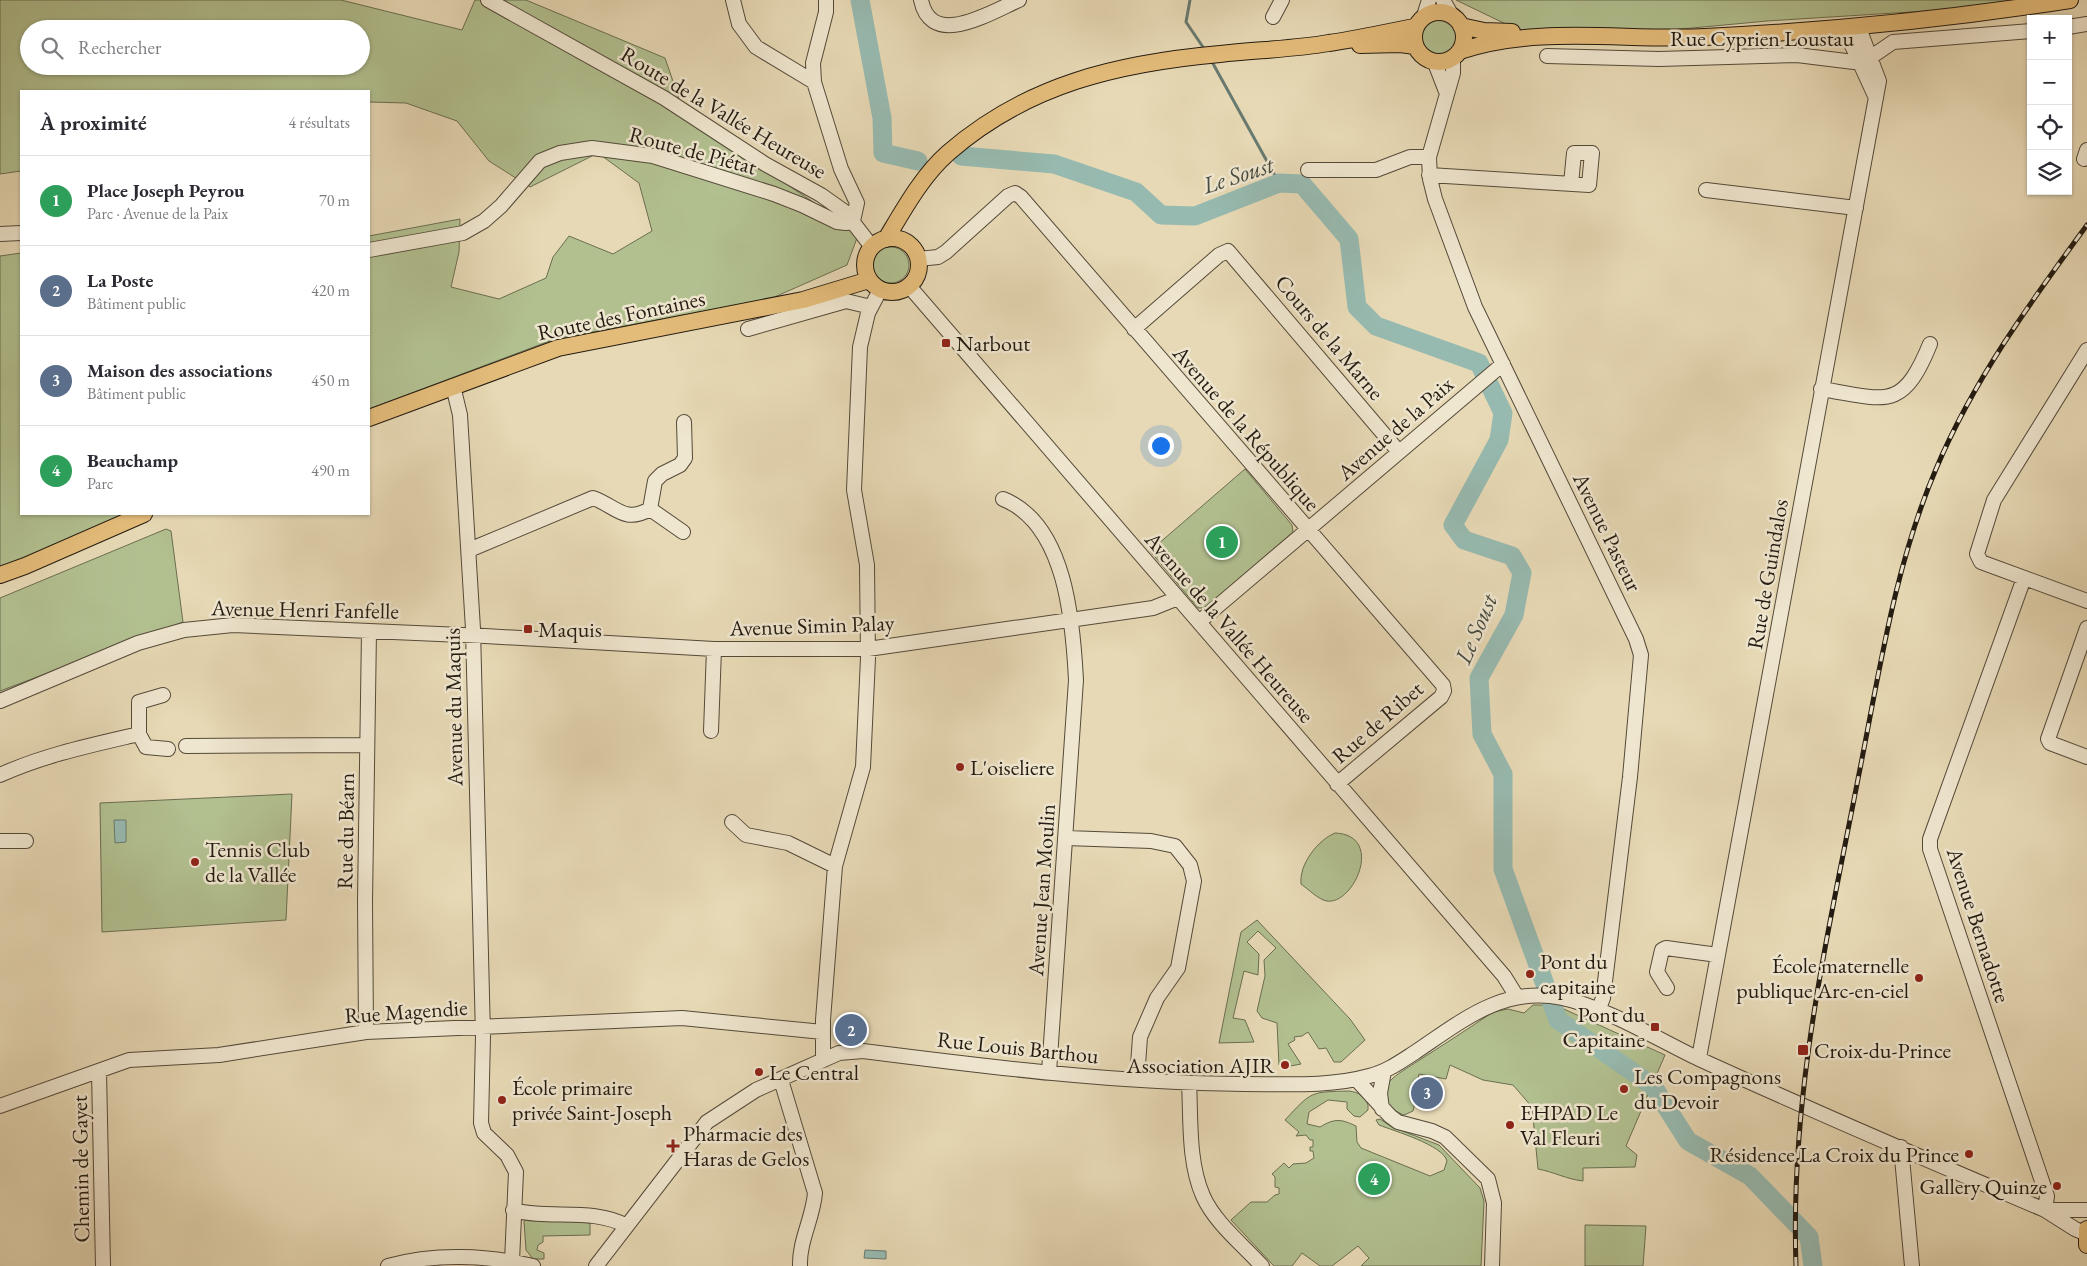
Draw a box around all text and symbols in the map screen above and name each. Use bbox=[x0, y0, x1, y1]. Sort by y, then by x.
map controls bbox=[2027, 15, 2072, 195]
button: + bbox=[2027, 15, 2072, 60]
search box bbox=[20, 20, 370, 75]
street label: Rue Cyprien Loustau bbox=[1670, 24, 1854, 53]
icon: search bbox=[38, 34, 66, 62]
text: Rechercher bbox=[78, 35, 161, 60]
street label: Route de la Vallée Heureuse bbox=[616, 39, 832, 186]
button: − bbox=[2027, 60, 2072, 105]
button: locate bbox=[2027, 105, 2072, 150]
text: À proximité bbox=[40, 109, 147, 136]
text: 4 résultats bbox=[288, 112, 350, 133]
street label: Route de Piétat bbox=[626, 120, 760, 181]
water label: Le Soust bbox=[1197, 148, 1278, 201]
button: layers bbox=[2027, 150, 2072, 195]
text: Place Joseph Peyrou bbox=[87, 178, 245, 203]
text: 1 bbox=[52, 190, 60, 211]
text: 70 m bbox=[319, 190, 350, 211]
text: Parc · Avenue de la Paix bbox=[87, 203, 228, 224]
text: La Poste bbox=[87, 268, 153, 293]
street label: Cours de la Marne bbox=[1269, 269, 1391, 406]
text: 2 bbox=[52, 280, 60, 301]
text: 420 m bbox=[311, 280, 350, 301]
street label: Route des Fontaines bbox=[535, 284, 708, 347]
text: Bâtiment public bbox=[87, 293, 186, 314]
place label: Narbout bbox=[956, 329, 1030, 358]
marker: Narbout bbox=[940, 337, 952, 349]
street label: Avenue de la République bbox=[1166, 339, 1327, 518]
text: Maison des associations bbox=[87, 358, 272, 383]
text: 3 bbox=[52, 370, 60, 391]
text: 450 m bbox=[311, 370, 350, 391]
street label: Avenue de la Paix bbox=[1330, 370, 1460, 487]
text: Bâtiment public bbox=[87, 383, 186, 404]
your location bbox=[1148, 433, 1174, 459]
text: Beauchamp bbox=[87, 448, 178, 473]
text: 4 bbox=[52, 460, 60, 481]
text: 490 m bbox=[311, 460, 350, 481]
street label: Avenue Pasteur bbox=[1566, 467, 1649, 597]
text: Parc bbox=[87, 473, 113, 494]
street label: Rue de Guindalos bbox=[1740, 497, 1795, 652]
pin: 1 bbox=[1206, 523, 1238, 561]
street label: Avenue de la Vallée Heureuse bbox=[1138, 525, 1321, 729]
water label: Le Soust bbox=[1447, 588, 1504, 669]
street label: Avenue Henri Fanfelle bbox=[210, 593, 400, 626]
street label: Avenue Simin Palay bbox=[728, 608, 895, 643]
place label: Maquis bbox=[538, 615, 602, 644]
marker: Maquis bbox=[522, 623, 534, 635]
street label: Avenue du Maquis bbox=[438, 628, 469, 787]
street label: Rue de Ribet bbox=[1325, 675, 1429, 770]
place label: L'oiseliere bbox=[970, 753, 1055, 782]
marker: L'oiseliere bbox=[954, 761, 966, 773]
street label: Rue du Béarn bbox=[330, 772, 361, 890]
street label: Avenue Jean Moulin bbox=[1021, 803, 1062, 978]
place label: Tennis Club de la Vallée bbox=[205, 835, 310, 889]
street label: Avenue Bernadotte bbox=[1940, 843, 2017, 1007]
marker: Tennis Club de la Vallée bbox=[189, 856, 201, 868]
place label: Pont du capitaine bbox=[1540, 947, 1616, 1001]
place label: École maternelle publique Arc-en-ciel bbox=[1736, 951, 1909, 1005]
marker: Pont du capitaine bbox=[1524, 968, 1536, 980]
marker: École maternelle publique Arc-en-ciel bbox=[1913, 972, 1925, 984]
street label: Rue Magendie bbox=[344, 993, 469, 1030]
place label: Pont du Capitaine bbox=[1563, 1000, 1645, 1054]
pin: 2 bbox=[835, 1011, 867, 1049]
marker: Pont du Capitaine bbox=[1649, 1021, 1661, 1033]
street label: Rue Louis Barthou bbox=[936, 1025, 1101, 1070]
place label: Croix-du-Prince bbox=[1814, 1036, 1952, 1065]
marker: Croix-du-Prince bbox=[1796, 1043, 1810, 1057]
place label: Association AJIR bbox=[1125, 1051, 1275, 1080]
place label: Le Central bbox=[769, 1058, 859, 1087]
marker: Association AJIR bbox=[1279, 1059, 1291, 1071]
place label: Les Compagnons du Devoir bbox=[1634, 1062, 1781, 1116]
marker: Le Central bbox=[753, 1066, 765, 1078]
place label: École primaire privée Saint-Joseph bbox=[512, 1073, 672, 1127]
pin: 3 bbox=[1411, 1074, 1443, 1112]
marker: Les Compagnons du Devoir bbox=[1618, 1083, 1630, 1095]
marker: École primaire privée Saint-Joseph bbox=[496, 1094, 508, 1106]
street label: Chemin de Gayet bbox=[65, 1095, 96, 1243]
place label: EHPAD Le Val Fleuri bbox=[1520, 1098, 1618, 1152]
place label: Pharmacie des Haras de Gelos bbox=[683, 1119, 809, 1173]
marker: EHPAD Le Val Fleuri bbox=[1504, 1119, 1516, 1131]
marker: Pharmacie des Haras de Gelos bbox=[667, 1140, 679, 1152]
place label: Résidence La Croix du Prince bbox=[1710, 1140, 1959, 1169]
marker: Résidence La Croix du Prince bbox=[1963, 1148, 1975, 1160]
pin: 4 bbox=[1358, 1160, 1390, 1198]
place label: Gallery Quinze bbox=[1919, 1172, 2047, 1201]
marker: Gallery Quinze bbox=[2051, 1180, 2063, 1192]

